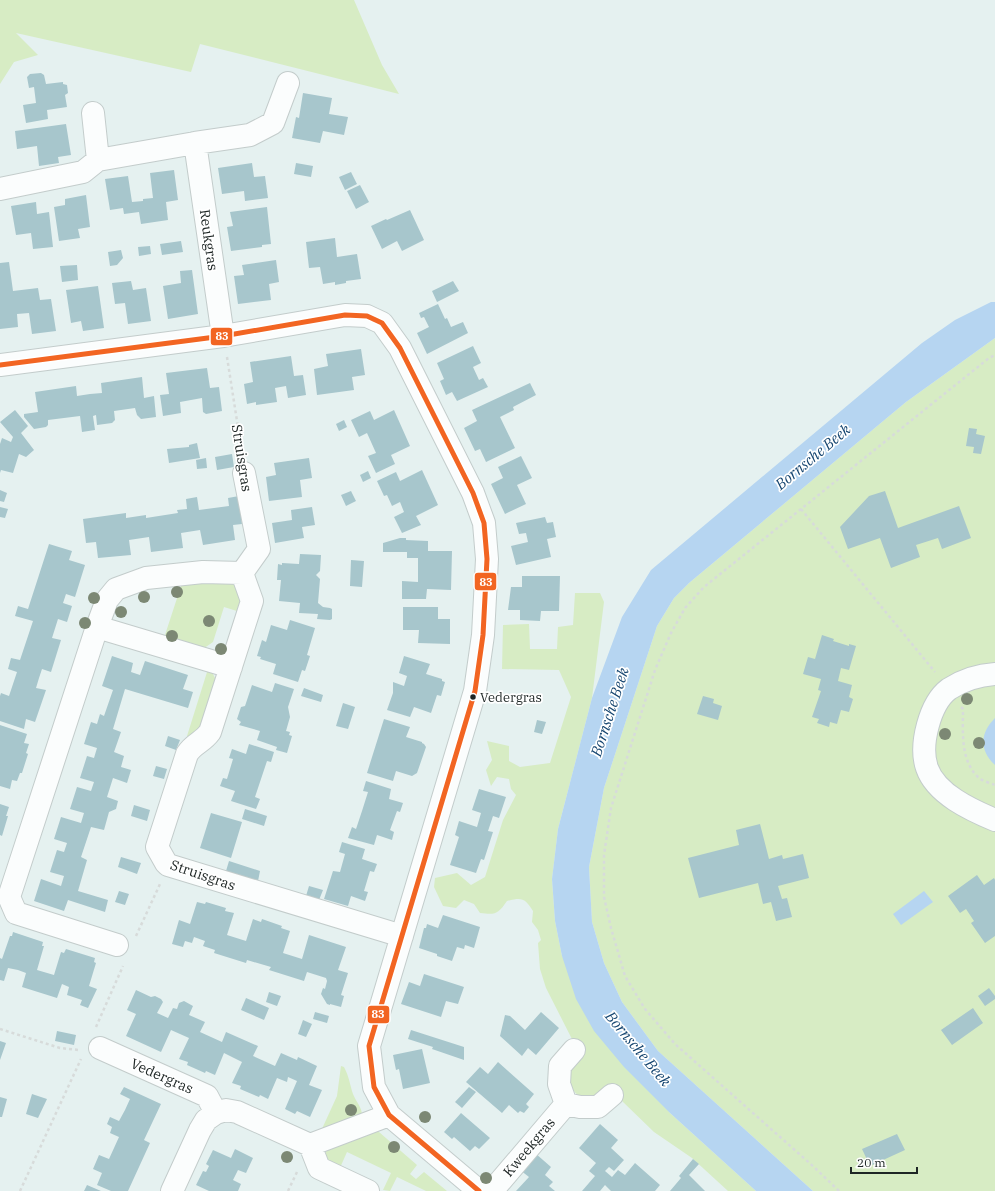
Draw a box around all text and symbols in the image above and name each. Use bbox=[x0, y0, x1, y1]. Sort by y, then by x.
street label: Reukgras bbox=[196, 208, 222, 272]
line badge: 83 bbox=[210, 327, 233, 346]
text: 83 bbox=[215, 329, 229, 343]
water label: Bornsche Beek bbox=[770, 420, 854, 494]
street label: Struisgras bbox=[228, 423, 256, 493]
line badge: 83 bbox=[474, 572, 497, 591]
text: 83 bbox=[479, 575, 493, 589]
water label: Bornsche Beek bbox=[586, 665, 633, 760]
place label: Vedergras bbox=[480, 689, 542, 706]
marker: Vedergras bbox=[468, 692, 478, 702]
street label: Struisgras bbox=[168, 855, 238, 895]
line badge: 83 bbox=[367, 1005, 390, 1024]
water label: Bornsche Beek bbox=[601, 1006, 675, 1090]
text: 83 bbox=[371, 1007, 385, 1021]
street label: Vedergras bbox=[128, 1054, 196, 1098]
street label: Kweekgras bbox=[499, 1114, 559, 1180]
scale bar bbox=[851, 1149, 917, 1175]
text: 20 m bbox=[857, 1155, 886, 1170]

